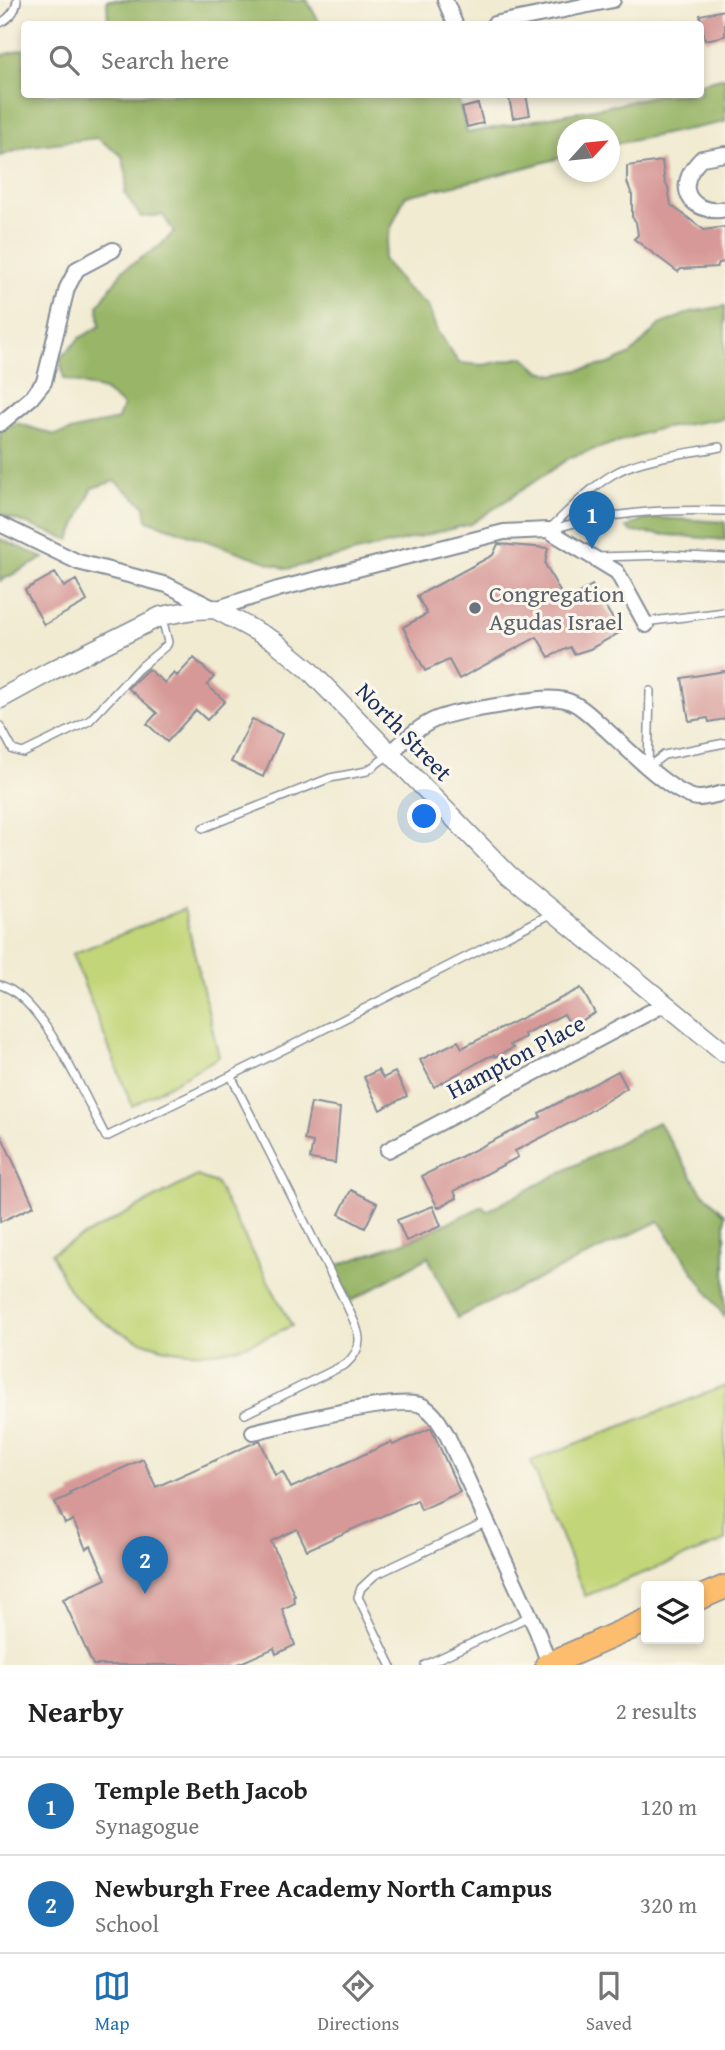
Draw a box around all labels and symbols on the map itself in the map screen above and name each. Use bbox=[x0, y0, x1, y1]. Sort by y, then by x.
north arrow bbox=[557, 119, 620, 182]
pin: 1 bbox=[569, 491, 615, 549]
place label: Congregation Agudas Israel bbox=[489, 576, 625, 639]
marker: Congregation Agudas Israel bbox=[467, 600, 483, 616]
street label: North Street bbox=[348, 674, 461, 789]
your location bbox=[407, 799, 441, 833]
street label: Hampton Place bbox=[440, 1005, 591, 1108]
pin: 2 bbox=[122, 1536, 168, 1594]

